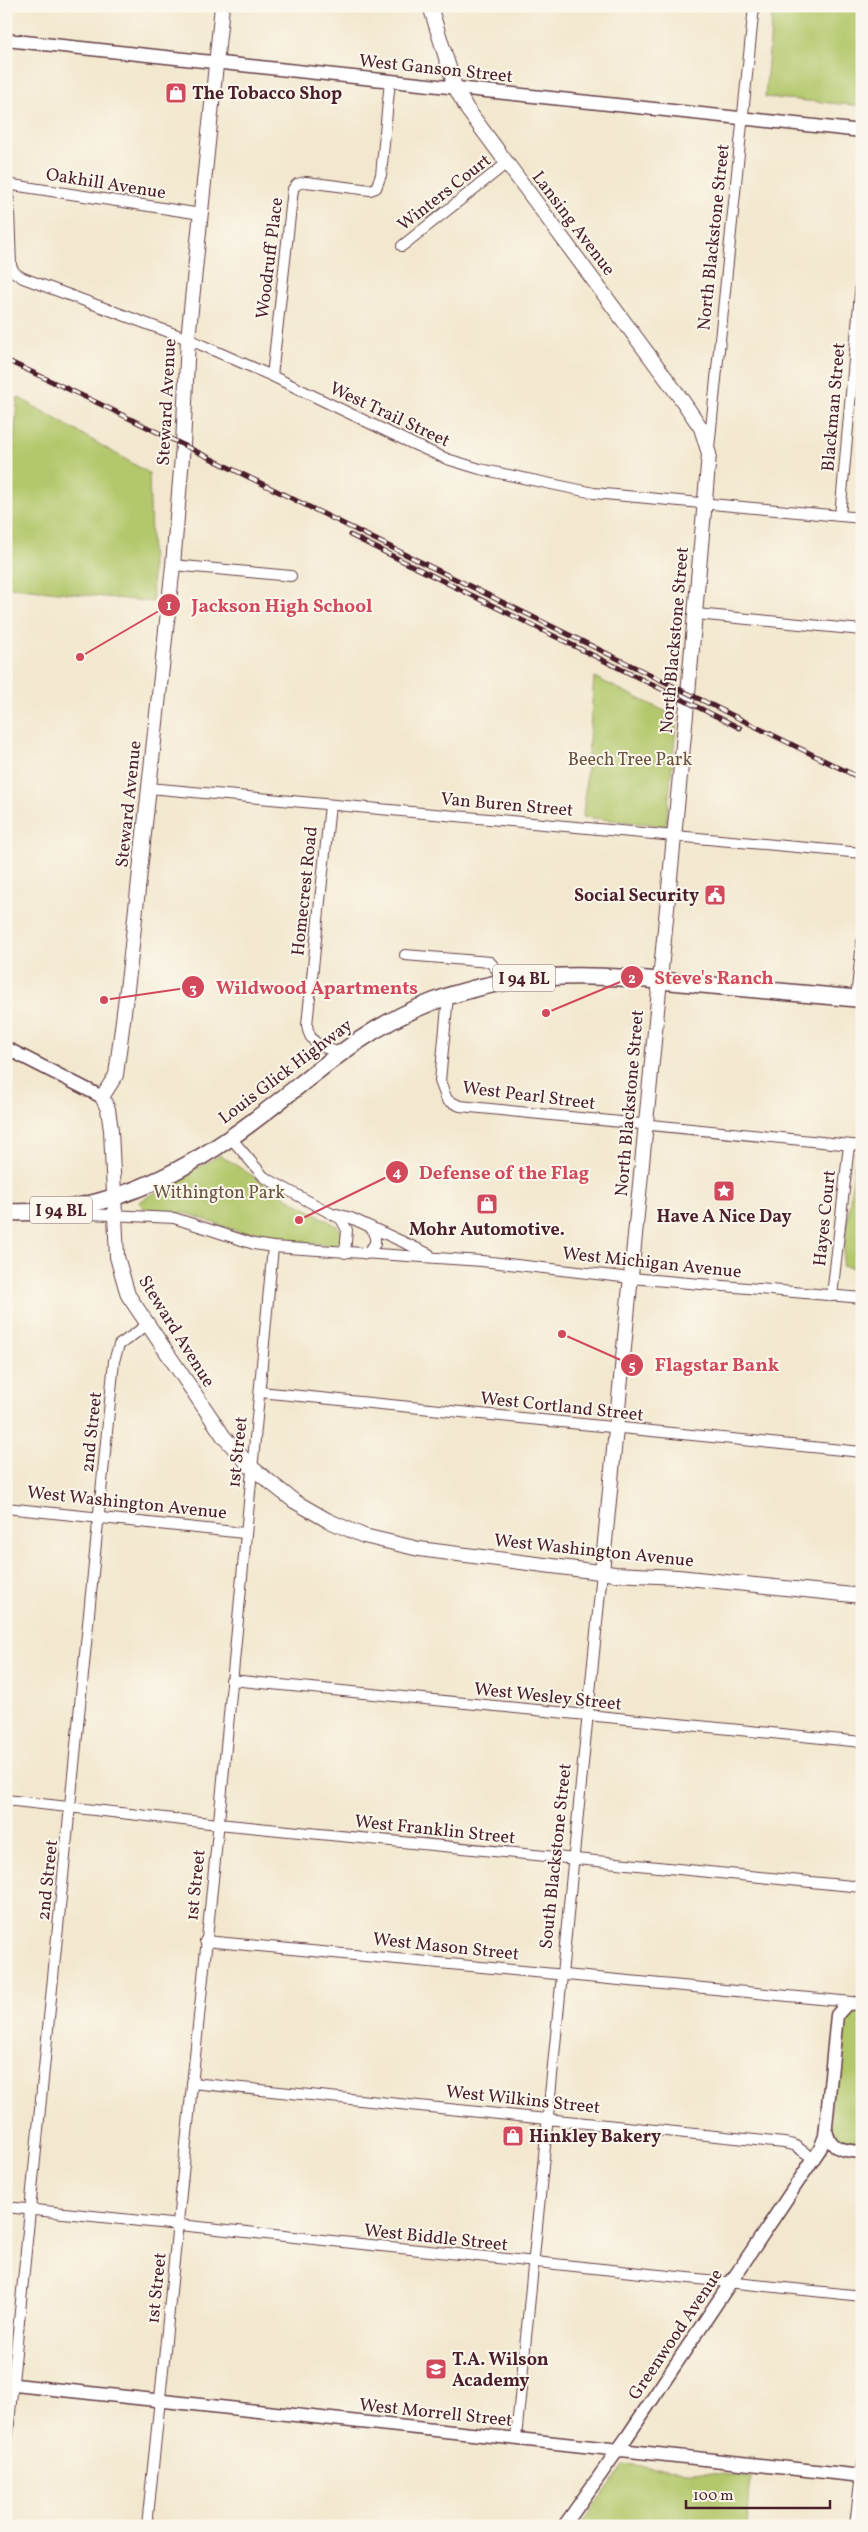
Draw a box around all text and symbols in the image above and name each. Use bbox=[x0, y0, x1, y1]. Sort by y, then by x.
street label: West Ganson Street bbox=[358, 49, 514, 90]
shop icon: The Tobacco Shop bbox=[164, 81, 188, 105]
place label: The Tobacco Shop bbox=[192, 82, 342, 107]
street label: North Blackstone Street bbox=[692, 143, 737, 332]
street label: Winters Court bbox=[393, 149, 497, 238]
street label: Oakhill Avenue bbox=[44, 163, 168, 206]
street label: Lansing Avenue bbox=[525, 166, 621, 281]
street label: Woodruff Place bbox=[251, 196, 290, 320]
street label: Steward Avenue bbox=[152, 338, 183, 466]
street label: Blackman Street bbox=[816, 342, 853, 473]
street label: West Trail Street bbox=[325, 377, 454, 454]
street label: North Blackstone Street bbox=[655, 546, 696, 735]
callout: Jackson High School bbox=[156, 588, 382, 622]
text: Jackson High School bbox=[191, 594, 372, 620]
text: 1 bbox=[166, 596, 172, 617]
street label: Steward Avenue bbox=[110, 739, 149, 869]
park label: Beech Tree Park bbox=[568, 748, 692, 773]
street label: Van Buren Street bbox=[440, 787, 574, 824]
street label: Homecrest Road bbox=[286, 825, 325, 957]
public building icon: Social Security bbox=[703, 883, 727, 907]
place label: Social Security bbox=[574, 884, 699, 909]
callout: Steve's Ranch bbox=[619, 960, 784, 994]
road number: I 94 BL bbox=[493, 964, 555, 991]
text: Steve's Ranch bbox=[654, 966, 774, 992]
text: 2 bbox=[628, 969, 636, 990]
callout: Wildwood Apartments bbox=[181, 970, 428, 1004]
text: Wildwood Apartments bbox=[216, 976, 418, 1002]
text: 3 bbox=[189, 979, 197, 1000]
street label: North Blackstone Street bbox=[610, 1009, 651, 1198]
street label: Louis Glick Highway bbox=[214, 1013, 358, 1131]
street label: West Pearl Street bbox=[461, 1076, 597, 1117]
callout: Defense of the Flag bbox=[384, 1155, 598, 1189]
text: Defense of the Flag bbox=[419, 1161, 589, 1187]
text: 4 bbox=[392, 1163, 402, 1184]
street label: Hayes Court bbox=[808, 1169, 843, 1268]
place icon: Have A Nice Day bbox=[712, 1179, 736, 1203]
park label: Withington Park bbox=[153, 1181, 285, 1206]
shop icon: Mohr Automotive. bbox=[475, 1192, 499, 1216]
road number: I 94 BL bbox=[30, 1196, 92, 1224]
place label: Have A Nice Day bbox=[656, 1205, 792, 1230]
place label: Mohr Automotive. bbox=[409, 1218, 565, 1243]
street label: West Michigan Avenue bbox=[561, 1242, 743, 1285]
street label: Steward Avenue bbox=[131, 1271, 220, 1392]
callout: Flagstar Bank bbox=[620, 1348, 789, 1382]
text: Flagstar Bank bbox=[655, 1353, 780, 1379]
text: 5 bbox=[628, 1356, 636, 1377]
street label: West Cortland Street bbox=[479, 1386, 645, 1428]
street label: 2nd Street bbox=[76, 1390, 109, 1474]
street label: 1st Street bbox=[222, 1415, 255, 1489]
street label: West Washington Avenue bbox=[26, 1481, 228, 1526]
street label: West Washington Avenue bbox=[493, 1529, 695, 1574]
street label: West Wesley Street bbox=[473, 1677, 623, 1718]
street label: South Blackstone Street bbox=[534, 1762, 579, 1950]
street label: West Franklin Street bbox=[353, 1810, 517, 1851]
street label: 2nd Street bbox=[32, 1838, 65, 1922]
street label: 1st Street bbox=[180, 1848, 213, 1922]
street label: West Mason Street bbox=[371, 1927, 520, 1968]
street label: West Wilkins Street bbox=[444, 2080, 601, 2121]
shop icon: Hinkley Bakery bbox=[501, 2124, 525, 2148]
place label: Hinkley Bakery bbox=[529, 2125, 661, 2150]
street label: West Biddle Street bbox=[363, 2219, 509, 2258]
street label: 1st Street bbox=[141, 2251, 174, 2325]
street label: Greenwood Avenue bbox=[623, 2264, 729, 2405]
place label: T.A. Wilson Academy bbox=[452, 2348, 549, 2394]
school or university icon: T.A. Wilson Academy bbox=[424, 2357, 448, 2381]
street label: West Morrell Street bbox=[358, 2393, 514, 2434]
scale bar bbox=[686, 2477, 829, 2509]
text: 100 m bbox=[693, 2486, 733, 2507]

